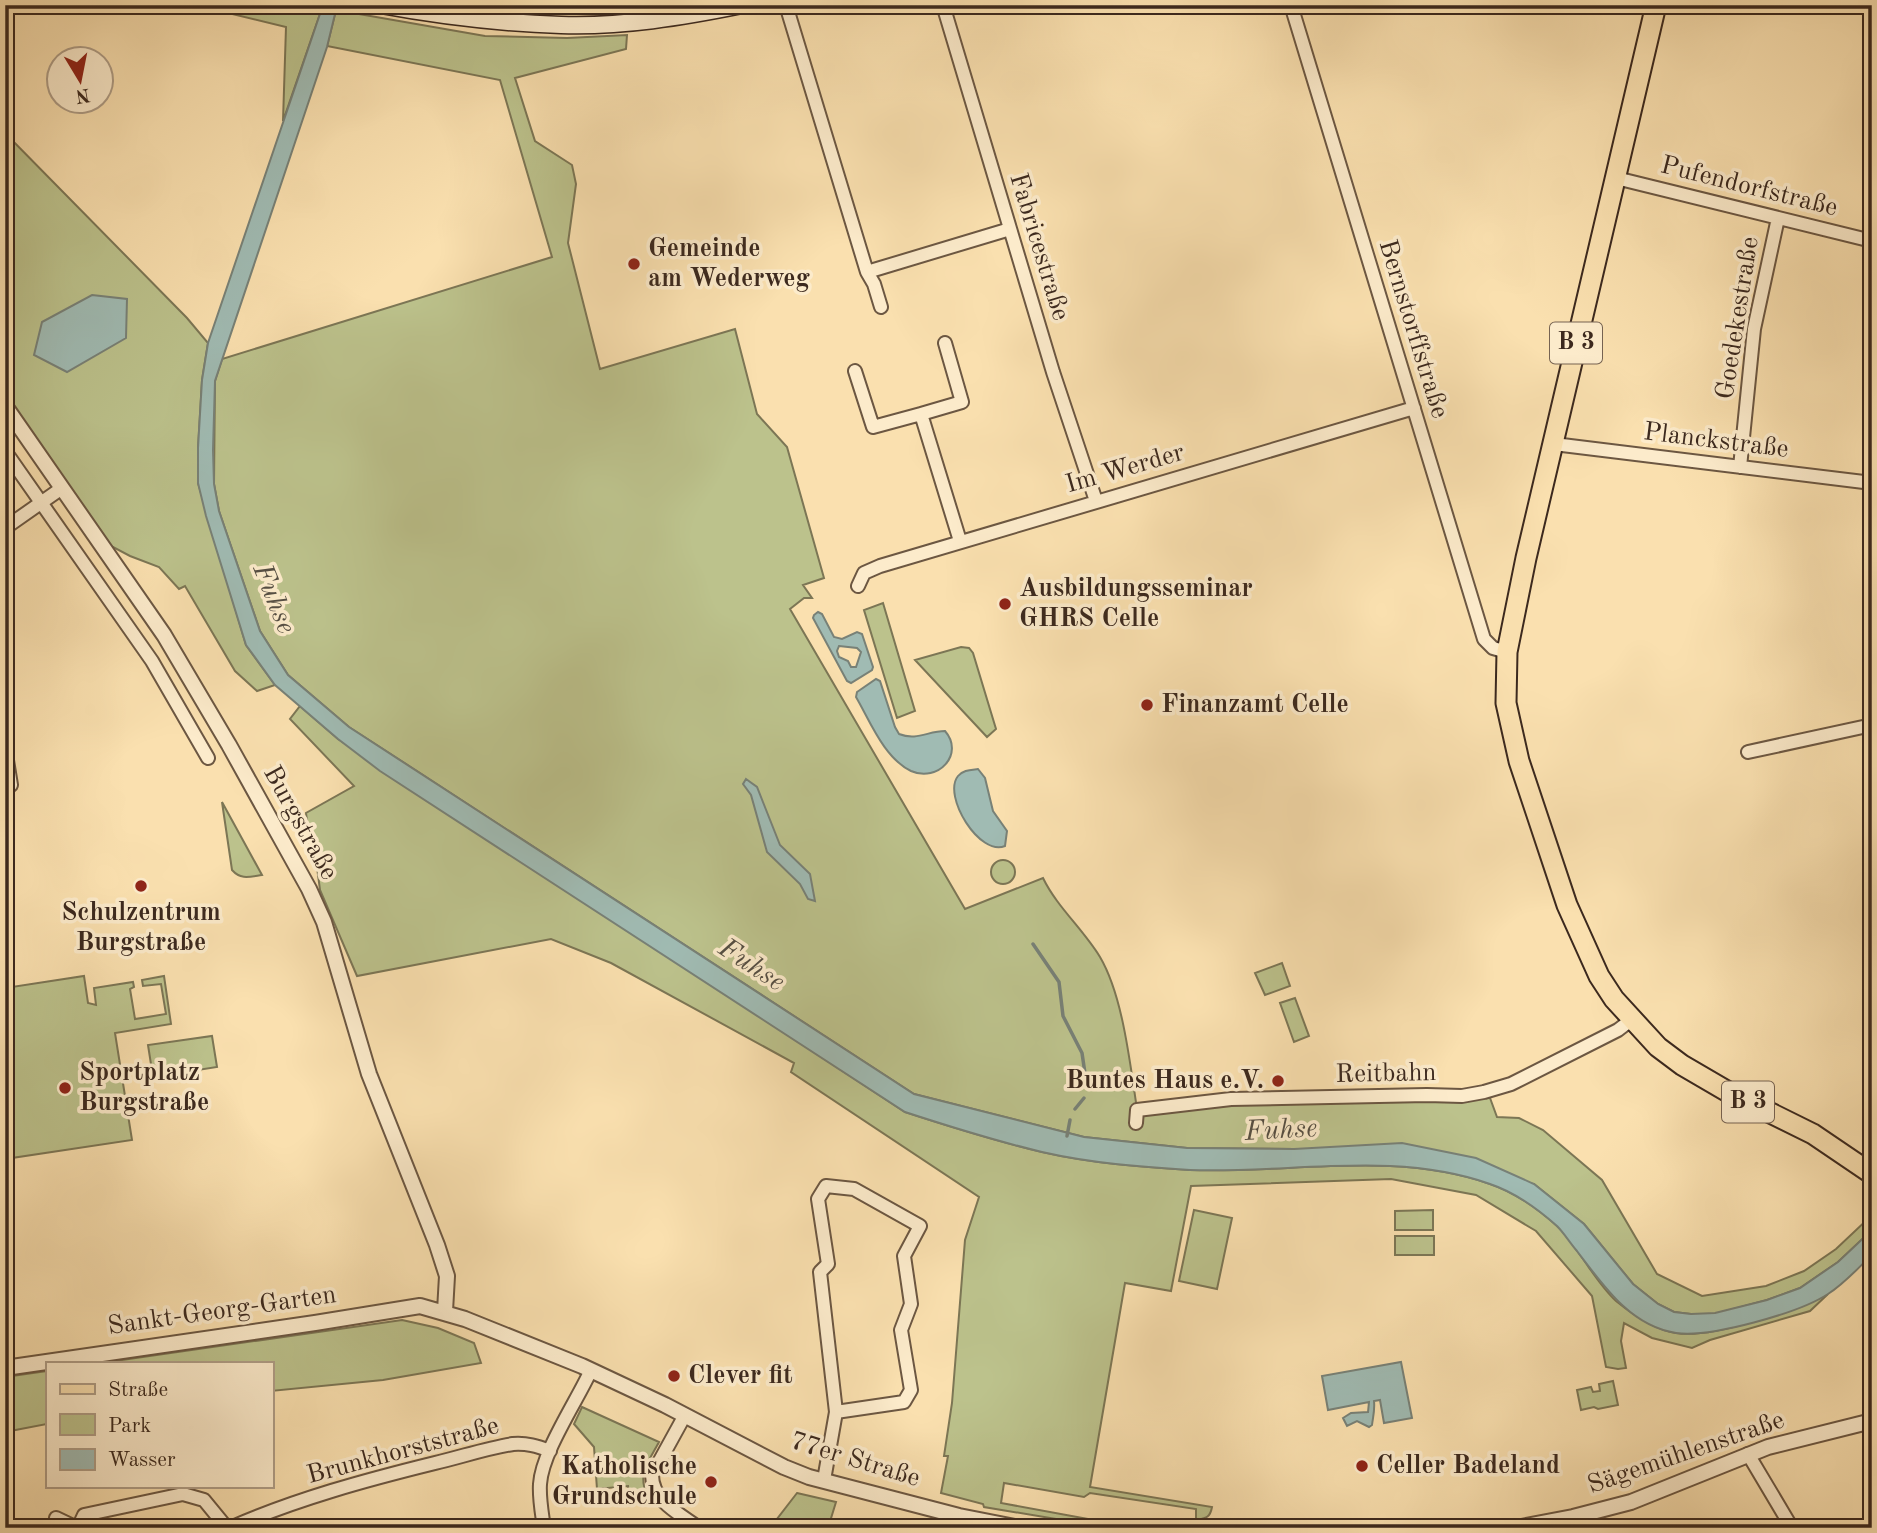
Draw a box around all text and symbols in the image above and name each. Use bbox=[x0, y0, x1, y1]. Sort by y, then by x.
north arrow bbox=[46, 46, 116, 116]
text: N bbox=[73, 84, 91, 105]
street label: Pufendorfstraße bbox=[1658, 152, 1840, 222]
street label: Fabricestraße bbox=[1004, 170, 1074, 324]
street label: Goedekestraße bbox=[1712, 235, 1764, 401]
place label: Gemeinde am Wederweg bbox=[648, 236, 811, 292]
street label: Bernstorffstraße bbox=[1373, 237, 1453, 421]
marker: Gemeinde am Wederweg bbox=[626, 256, 642, 272]
road number: B 3 bbox=[1550, 322, 1602, 364]
street label: Planckstraße bbox=[1642, 419, 1790, 463]
street label: Im Werder bbox=[1063, 440, 1188, 498]
water label: Fuhse bbox=[246, 559, 300, 638]
place label: Ausbildungsseminar GHRS Celle bbox=[1019, 576, 1253, 632]
marker: Ausbildungsseminar GHRS Celle bbox=[997, 596, 1013, 612]
place label: Finanzamt Celle bbox=[1161, 692, 1349, 718]
marker: Finanzamt Celle bbox=[1139, 697, 1155, 713]
street label: Burgstraße bbox=[258, 762, 342, 884]
marker: Schulzentrum Burgstraße bbox=[133, 878, 149, 894]
place label: Schulzentrum Burgstraße bbox=[61, 900, 221, 956]
water label: Fuhse bbox=[712, 934, 789, 998]
place label: Sportplatz Burgstraße bbox=[79, 1060, 209, 1116]
street label: Reitbahn bbox=[1335, 1060, 1437, 1088]
place label: Buntes Haus e.V. bbox=[1066, 1068, 1264, 1094]
marker: Buntes Haus e.V. bbox=[1270, 1073, 1286, 1089]
marker: Sportplatz Burgstraße bbox=[57, 1080, 73, 1096]
road number: B 3 bbox=[1722, 1082, 1774, 1122]
water label: Fuhse bbox=[1243, 1115, 1318, 1147]
street label: Sankt-Georg-Garten bbox=[106, 1282, 338, 1340]
legend bbox=[46, 1362, 273, 1488]
place label: Clever fit bbox=[688, 1363, 793, 1389]
marker: Clever fit bbox=[666, 1368, 682, 1384]
text: Straße bbox=[108, 1380, 168, 1401]
street label: Sägemühlenstraße bbox=[1584, 1407, 1788, 1499]
street label: Brunkhorststraße bbox=[304, 1413, 502, 1489]
text: Park bbox=[108, 1416, 151, 1437]
street label: 77er Straße bbox=[787, 1428, 923, 1492]
text: Wasser bbox=[108, 1450, 176, 1471]
place label: Celler Badeland bbox=[1376, 1453, 1560, 1479]
place label: Katholische Grundschule bbox=[552, 1454, 697, 1510]
marker: Celler Badeland bbox=[1354, 1458, 1370, 1474]
marker: Katholische Grundschule bbox=[703, 1474, 719, 1490]

